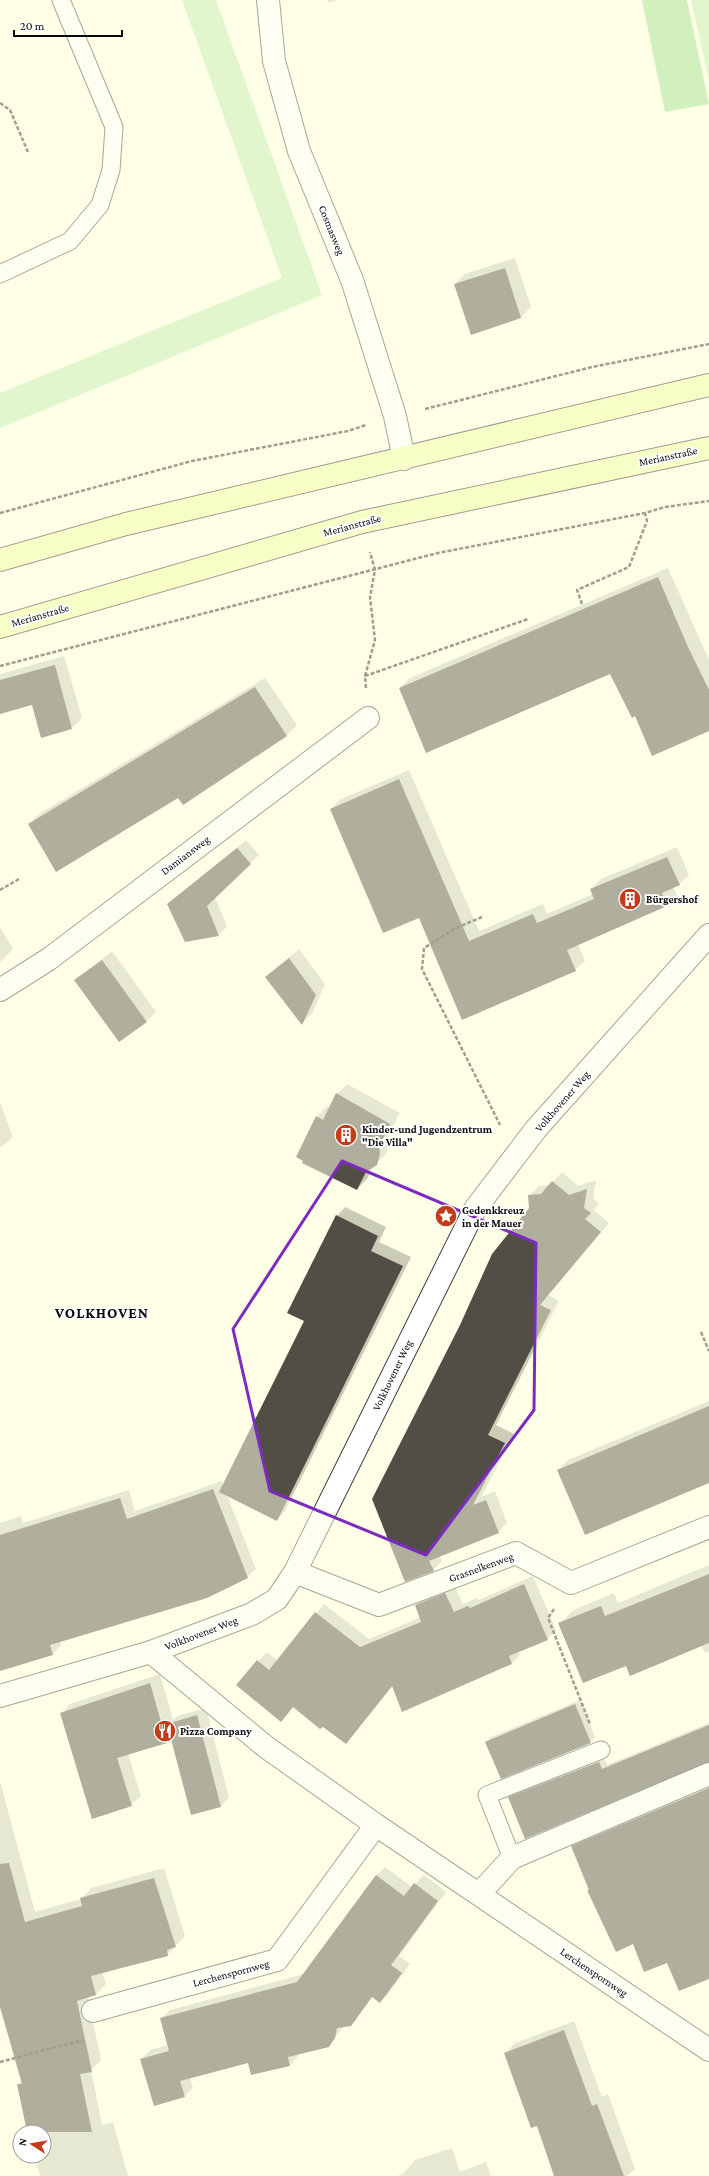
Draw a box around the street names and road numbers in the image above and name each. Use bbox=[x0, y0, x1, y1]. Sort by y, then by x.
street label: Cosmasweg bbox=[316, 203, 348, 258]
street label: Merianstraße bbox=[638, 444, 698, 468]
street label: Merianstraße bbox=[322, 511, 382, 538]
street label: Merianstraße bbox=[10, 601, 70, 629]
street label: Damiansweg bbox=[158, 832, 213, 878]
street label: Volkhovener Weg bbox=[532, 1067, 593, 1135]
street label: Volkhovener Weg bbox=[370, 1337, 415, 1413]
street label: Grasnelkenweg bbox=[447, 1550, 516, 1585]
street label: Volkhovener Weg bbox=[163, 1613, 240, 1653]
street label: Lerchenspornweg bbox=[557, 1945, 631, 2000]
street label: Lerchenspornweg bbox=[191, 1957, 271, 1990]

